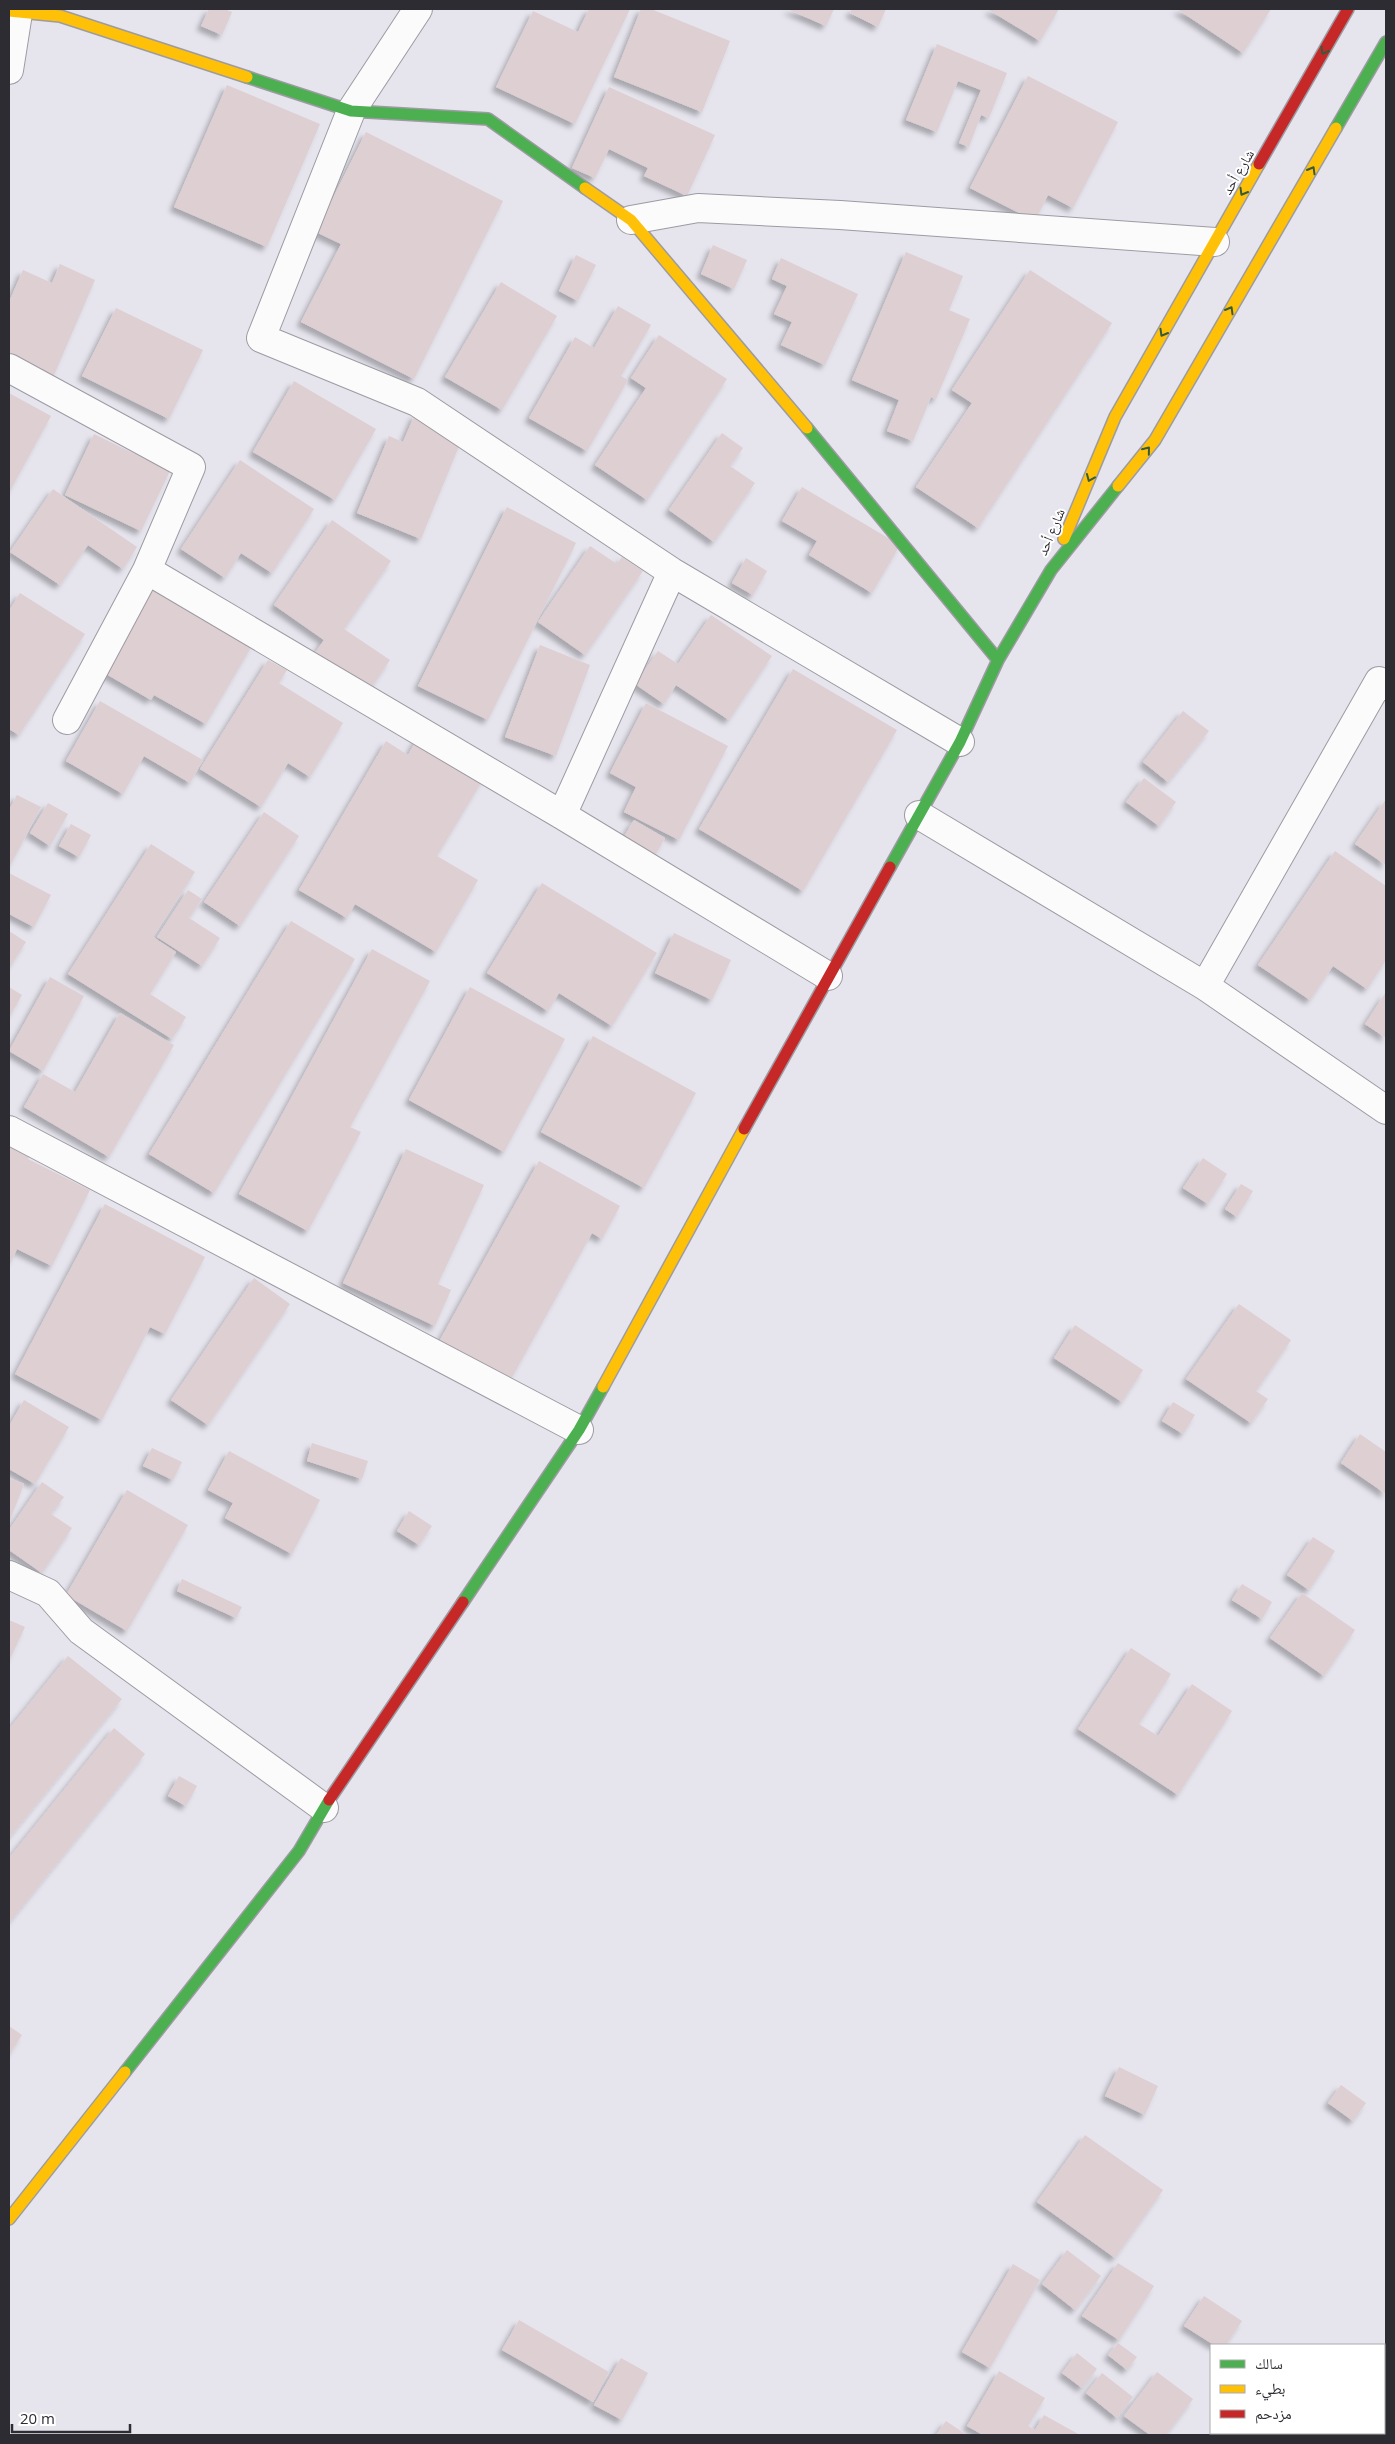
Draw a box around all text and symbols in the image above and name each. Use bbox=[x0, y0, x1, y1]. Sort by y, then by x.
one-way arrow bbox=[1320, 46, 1330, 55]
street label: شارع أحد bbox=[1217, 146, 1259, 198]
one-way arrow bbox=[1306, 166, 1316, 175]
one-way arrow bbox=[1240, 187, 1250, 196]
one-way arrow bbox=[1224, 307, 1234, 316]
one-way arrow bbox=[1159, 328, 1169, 337]
one-way arrow bbox=[1142, 447, 1150, 456]
one-way arrow bbox=[1085, 473, 1096, 482]
street label: شارع أحد bbox=[1032, 505, 1070, 559]
legend bbox=[1210, 2344, 1385, 2434]
text: سالك bbox=[1255, 2353, 1283, 2373]
text: بطيء bbox=[1255, 2378, 1285, 2401]
scale bar bbox=[12, 2402, 130, 2434]
text: مزدحم bbox=[1255, 2403, 1292, 2424]
text: 20 m bbox=[20, 2408, 55, 2428]

